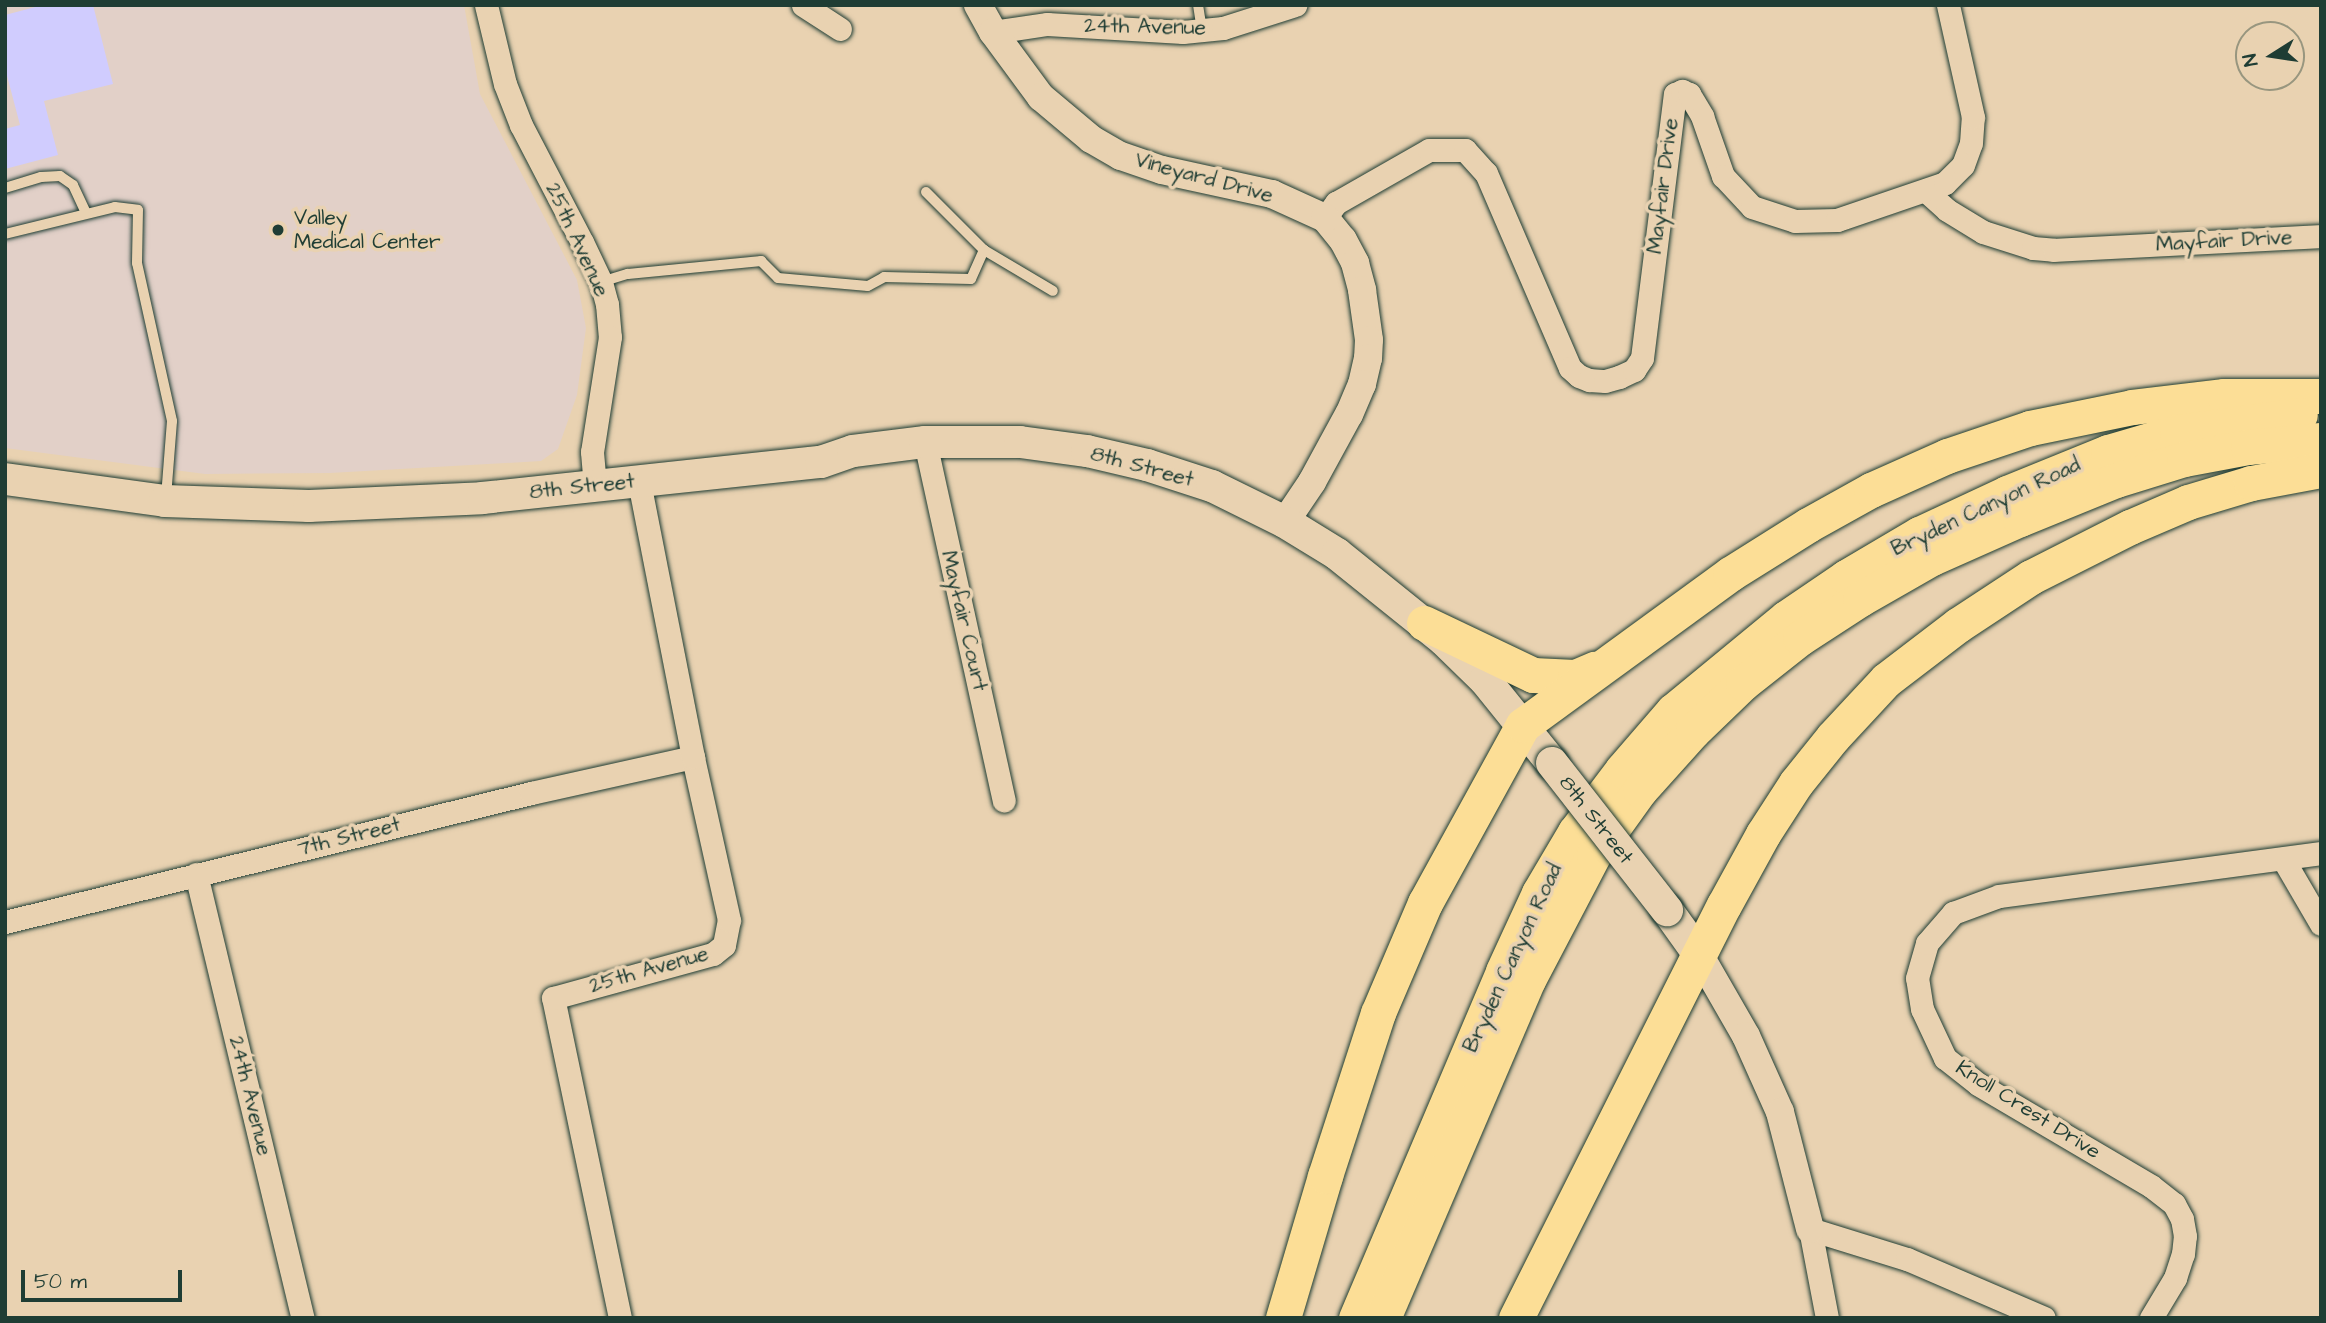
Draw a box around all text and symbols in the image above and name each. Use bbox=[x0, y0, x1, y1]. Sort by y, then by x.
street label: 24th Avenue bbox=[1084, 13, 1206, 41]
north arrow bbox=[2235, 21, 2305, 91]
text: N bbox=[2236, 51, 2265, 69]
street label: Mayfair Drive bbox=[1642, 117, 1684, 255]
street label: Vineyard Drive bbox=[1132, 147, 1276, 209]
street label: 25th Avenue bbox=[540, 179, 614, 301]
place label: Valley Medical Center bbox=[294, 205, 441, 255]
marker: Valley Medical Center bbox=[268, 220, 288, 240]
street label: Mayfair Drive bbox=[2155, 225, 2293, 257]
street label: 8th Street bbox=[1088, 441, 1196, 493]
street label: Bryden Canyon Road bbox=[1888, 452, 2084, 562]
street label: 8th Street bbox=[528, 469, 636, 505]
street label: Mayfair Court bbox=[936, 548, 992, 694]
street label: 8th Street bbox=[1554, 771, 1638, 869]
street label: 7th Street bbox=[295, 812, 403, 862]
street label: Bryden Canyon Road bbox=[1458, 860, 1568, 1056]
street label: 25th Avenue bbox=[587, 941, 711, 999]
street label: 24th Avenue bbox=[223, 1034, 277, 1158]
street label: Knoll Crest Drive bbox=[1951, 1055, 2105, 1165]
scale bar bbox=[24, 1256, 186, 1300]
text: 50 m bbox=[34, 1267, 87, 1296]

